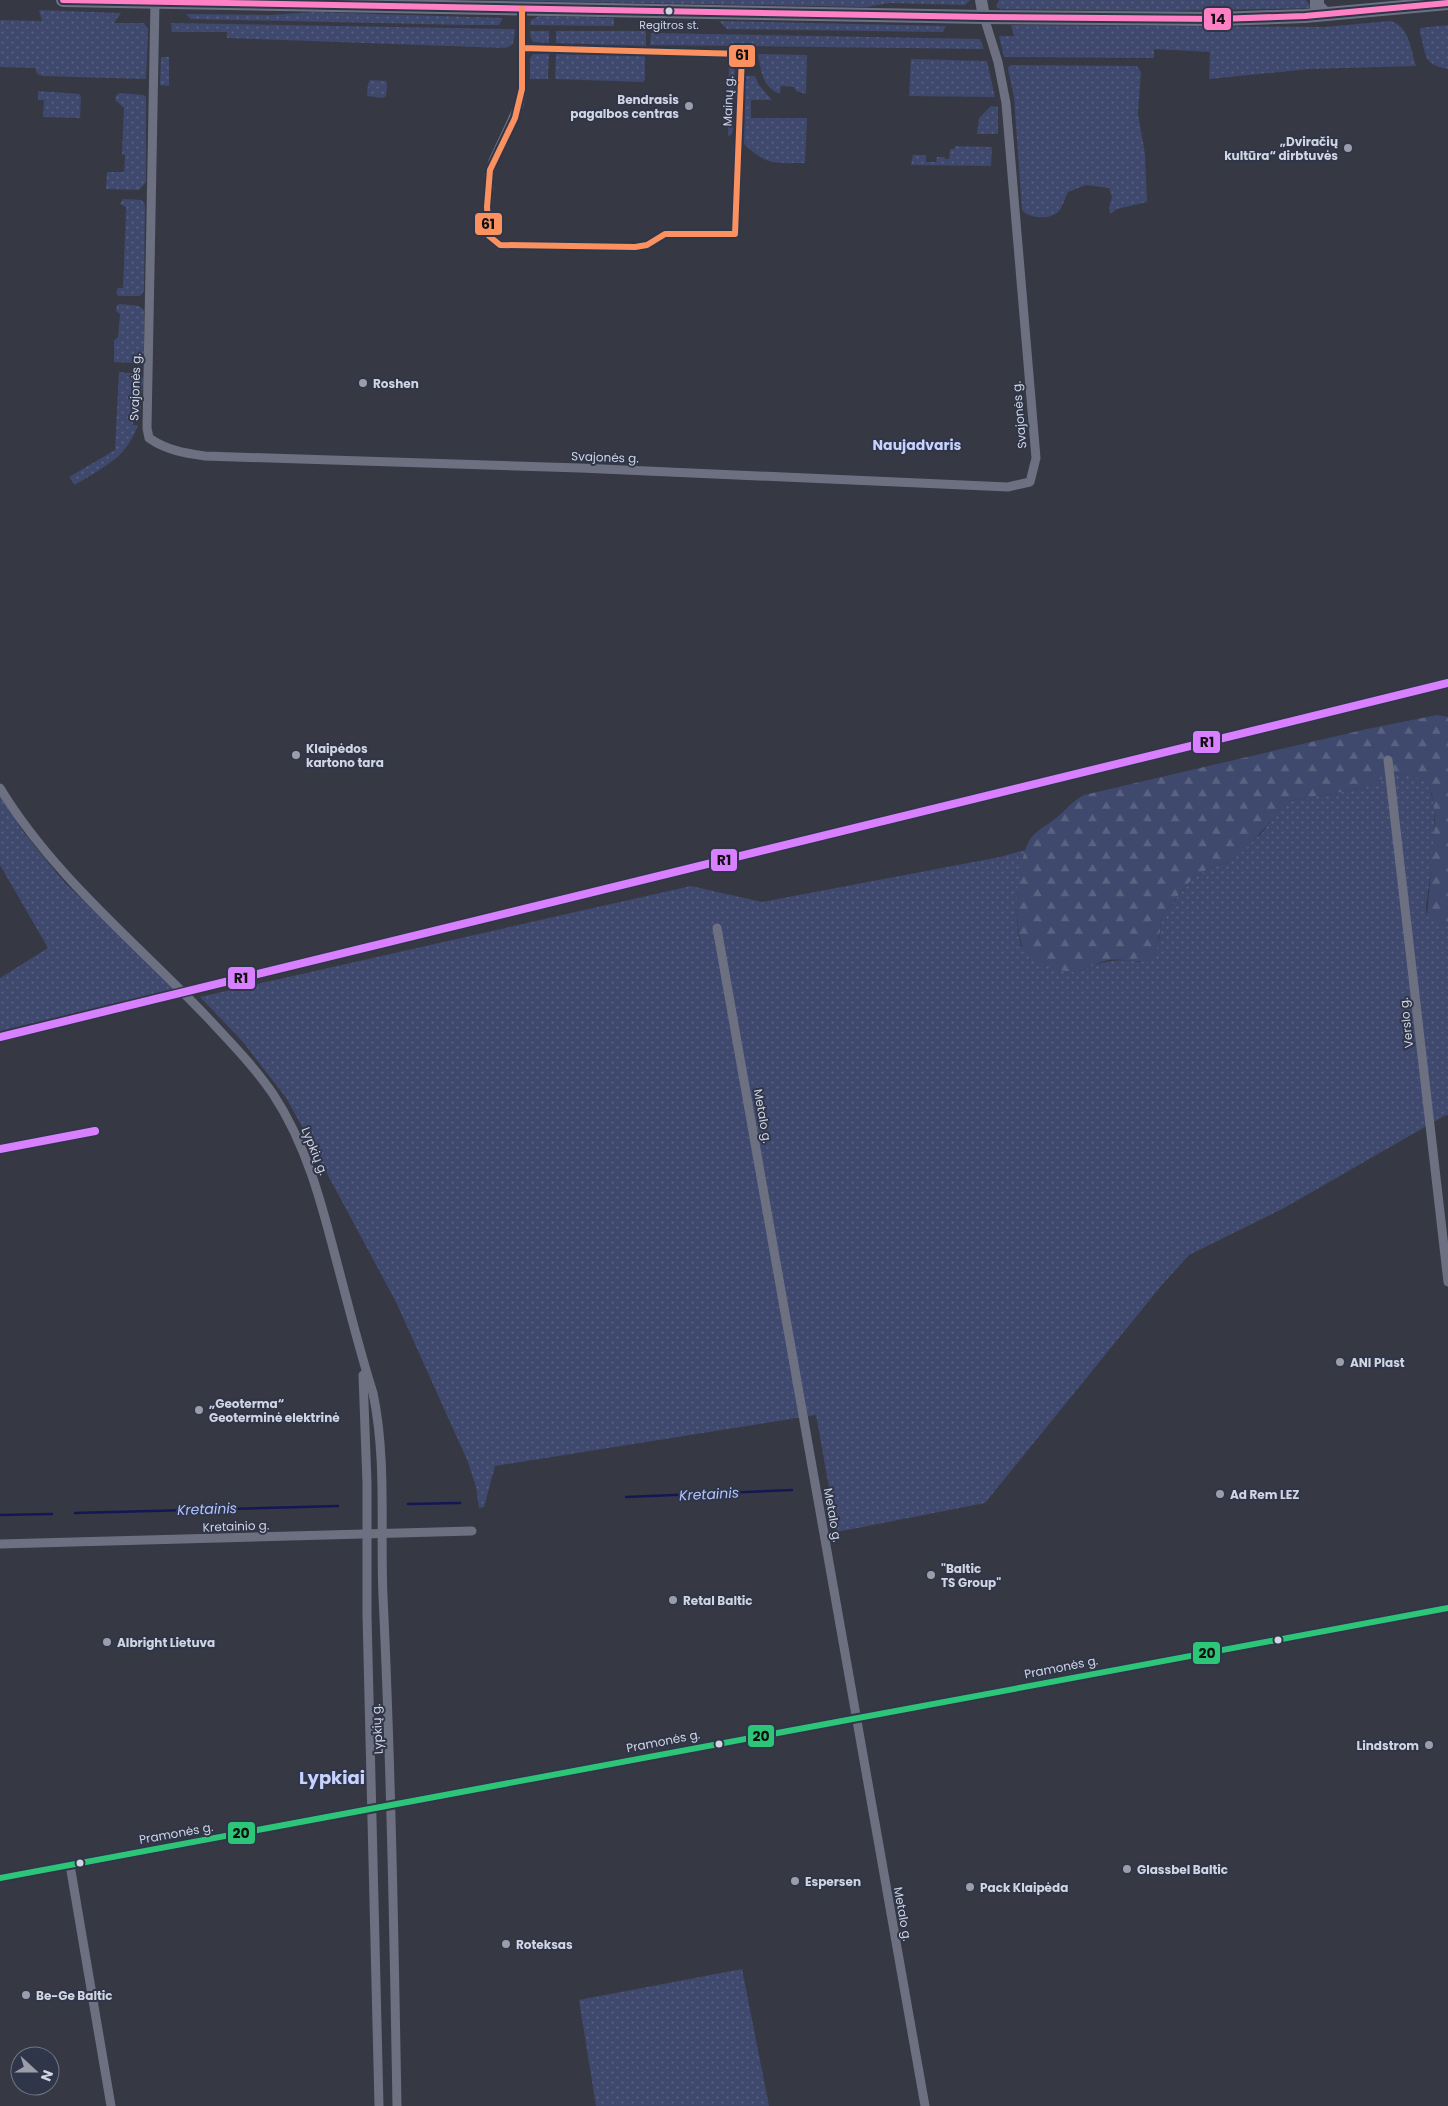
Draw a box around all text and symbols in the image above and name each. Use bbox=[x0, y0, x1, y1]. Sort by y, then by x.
marker: Regitros st. bbox=[664, 6, 674, 16]
line badge: 14 bbox=[1203, 7, 1232, 31]
text: 14 bbox=[1211, 9, 1225, 29]
place label: Regitros st. bbox=[639, 17, 699, 33]
line badge: 61 bbox=[728, 44, 756, 68]
text: 61 bbox=[735, 45, 749, 65]
street label: Mainų g. bbox=[719, 75, 737, 127]
place label: Bendrasis pagalbos centras bbox=[570, 91, 679, 122]
marker: Bendrasis pagalbos centras bbox=[683, 100, 695, 112]
place label: „Dviračių kultūra“ dirbtuvės bbox=[1224, 133, 1338, 164]
marker: „Dviračių kultūra“ dirbtuvės bbox=[1342, 142, 1354, 154]
line badge: 61 bbox=[474, 212, 503, 236]
text: 61 bbox=[481, 214, 495, 234]
street label: Svajonės g. bbox=[125, 353, 145, 421]
place label: Roshen bbox=[373, 375, 419, 392]
marker: Roshen bbox=[357, 377, 369, 389]
street label: Svajonės g. bbox=[1008, 381, 1030, 449]
district label: Naujadvaris bbox=[873, 435, 962, 455]
street label: Svajonės g. bbox=[571, 447, 639, 467]
line badge: R1 bbox=[1192, 730, 1221, 754]
text: R1 bbox=[1200, 732, 1214, 752]
place label: Klaipėdos kartono tara bbox=[306, 740, 384, 771]
marker: Klaipėdos kartono tara bbox=[290, 749, 302, 761]
line badge: R1 bbox=[710, 848, 738, 872]
text: R1 bbox=[717, 850, 731, 870]
line badge: R1 bbox=[227, 966, 256, 990]
text: R1 bbox=[234, 968, 248, 988]
street label: Verslo g. bbox=[1395, 997, 1417, 1049]
street label: Metalo g. bbox=[750, 1088, 776, 1144]
street label: Lypkių g. bbox=[298, 1124, 332, 1178]
place label: ANI Plast bbox=[1350, 1354, 1405, 1371]
marker: ANI Plast bbox=[1334, 1356, 1346, 1368]
place label: „Geoterma“ Geoterminė elektrinė bbox=[209, 1395, 340, 1426]
marker: „Geoterma“ Geoterminė elektrinė bbox=[193, 1404, 205, 1416]
water label: Kretainis bbox=[679, 1482, 739, 1506]
place label: Ad Rem LEZ bbox=[1230, 1486, 1299, 1503]
street label: Metalo g. bbox=[820, 1487, 846, 1543]
marker: Ad Rem LEZ bbox=[1214, 1488, 1226, 1500]
water label: Kretainis bbox=[177, 1498, 237, 1520]
street label: Kretainio g. bbox=[202, 1516, 270, 1536]
place label: "Baltic TS Group" bbox=[941, 1560, 1001, 1591]
marker: "Baltic TS Group" bbox=[925, 1569, 937, 1581]
place label: Retal Baltic bbox=[683, 1592, 753, 1609]
marker: Retal Baltic bbox=[667, 1594, 679, 1606]
place label: Albright Lietuva bbox=[117, 1634, 215, 1651]
unlabelled marker bbox=[1273, 1635, 1283, 1645]
marker: Albright Lietuva bbox=[101, 1636, 113, 1648]
line badge: 20 bbox=[1192, 1641, 1221, 1665]
text: 20 bbox=[1198, 1643, 1216, 1663]
street label: Pramonės g. bbox=[1023, 1652, 1099, 1682]
street label: Lypkių g. bbox=[367, 1703, 387, 1755]
line badge: 20 bbox=[747, 1724, 775, 1748]
street label: Pramonės g. bbox=[625, 1726, 701, 1756]
text: 20 bbox=[752, 1726, 770, 1746]
place label: Lindstrom bbox=[1356, 1737, 1419, 1754]
unlabelled marker bbox=[714, 1739, 724, 1749]
marker: Lindstrom bbox=[1423, 1739, 1435, 1751]
district label: Lypkiai bbox=[299, 1765, 365, 1790]
street label: Pramonės g. bbox=[138, 1818, 214, 1848]
line badge: 20 bbox=[227, 1821, 256, 1845]
text: 20 bbox=[232, 1823, 250, 1843]
unlabelled marker bbox=[75, 1858, 85, 1868]
place label: Glassbel Baltic bbox=[1137, 1861, 1228, 1878]
marker: Glassbel Baltic bbox=[1121, 1863, 1133, 1875]
place label: Espersen bbox=[805, 1873, 861, 1890]
marker: Espersen bbox=[789, 1875, 801, 1887]
place label: Pack Klaipėda bbox=[980, 1879, 1068, 1896]
marker: Pack Klaipėda bbox=[964, 1881, 976, 1893]
street label: Metalo g. bbox=[890, 1886, 916, 1942]
place label: Roteksas bbox=[516, 1936, 573, 1953]
marker: Roteksas bbox=[500, 1938, 512, 1950]
place label: Be-Ge Baltic bbox=[36, 1987, 113, 2004]
marker: Be-Ge Baltic bbox=[20, 1989, 32, 2001]
north arrow bbox=[10, 2046, 60, 2096]
text: N bbox=[36, 2067, 58, 2084]

